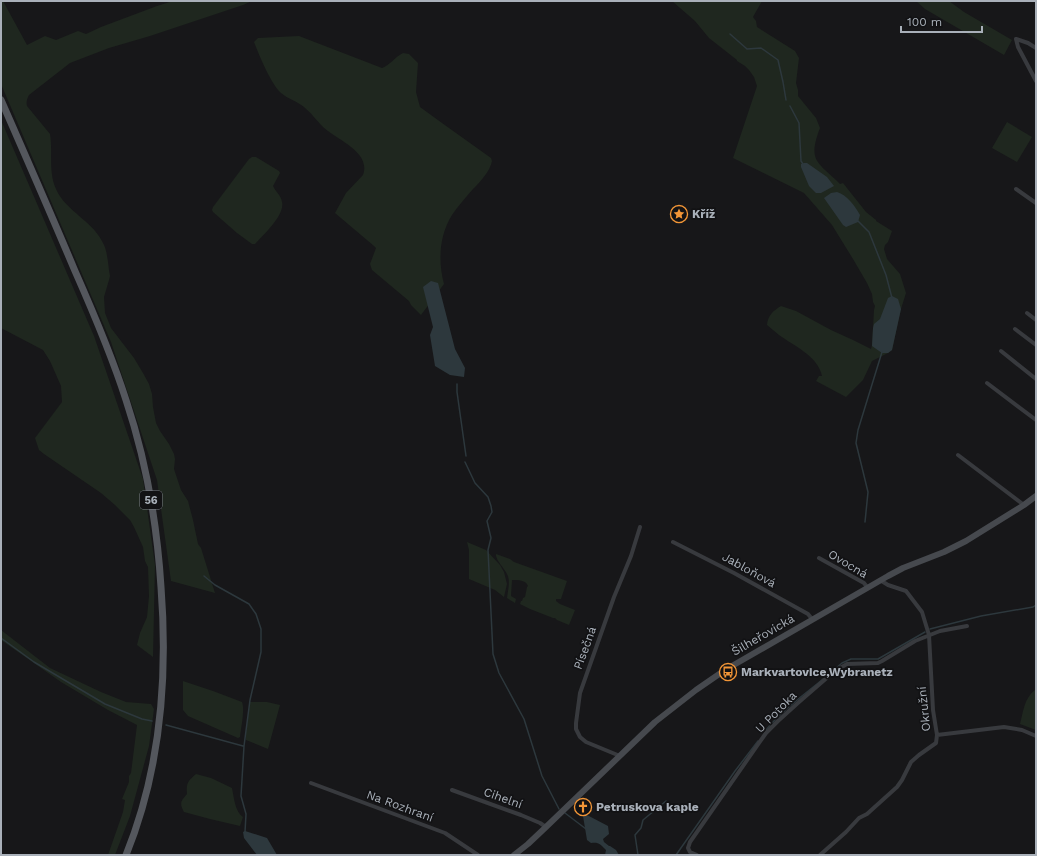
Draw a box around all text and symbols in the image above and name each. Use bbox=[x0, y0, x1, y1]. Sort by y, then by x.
scale bar bbox=[901, 8, 982, 34]
text: 100 m bbox=[907, 15, 942, 29]
place icon: Kříž bbox=[669, 204, 689, 224]
place label: Kříž bbox=[692, 207, 715, 221]
road number: 56 bbox=[140, 491, 162, 509]
street label: Ovocná bbox=[826, 547, 870, 581]
street label: Jabloňová bbox=[720, 550, 778, 591]
street label: Šilheřovická bbox=[729, 611, 797, 659]
street label: Písečná bbox=[571, 624, 599, 671]
bus stop icon: Markvartovice,Wybranetz bbox=[718, 662, 738, 682]
place label: Markvartovice,Wybranetz bbox=[741, 665, 893, 679]
street label: Okružní bbox=[915, 686, 933, 732]
street label: U Potoka bbox=[752, 688, 800, 736]
street label: Cihelní bbox=[482, 785, 524, 811]
street label: Na Rozhraní bbox=[365, 787, 435, 825]
church icon: Petruskova kaple bbox=[573, 797, 593, 817]
place label: Petruskova kaple bbox=[596, 800, 699, 814]

